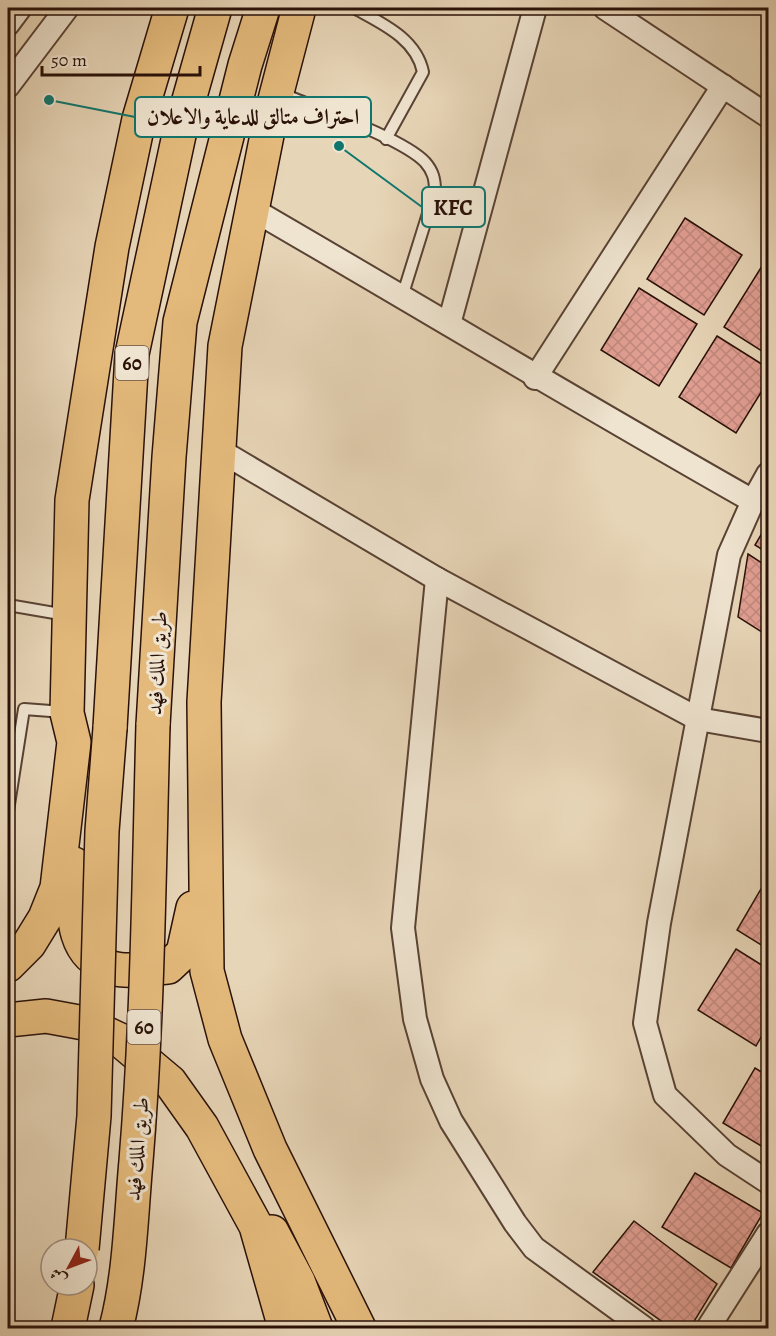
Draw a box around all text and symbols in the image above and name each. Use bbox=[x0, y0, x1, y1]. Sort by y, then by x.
scale bar bbox=[42, 39, 200, 77]
text: 50 m bbox=[51, 48, 87, 72]
callout: احتراف متالق للدعاية والاعلان bbox=[135, 97, 371, 137]
text: احتراف متالق للدعاية والاعلان bbox=[147, 102, 359, 132]
callout: KFC bbox=[422, 187, 485, 227]
text: KFC bbox=[433, 193, 473, 223]
road number: 60 bbox=[116, 346, 148, 380]
street label: طريق الملك فهد bbox=[140, 610, 174, 716]
road number: 60 bbox=[128, 1010, 160, 1044]
street label: طريق الملك فهد bbox=[119, 1096, 155, 1202]
north arrow bbox=[39, 1237, 99, 1297]
text: ش bbox=[45, 1263, 72, 1289]

